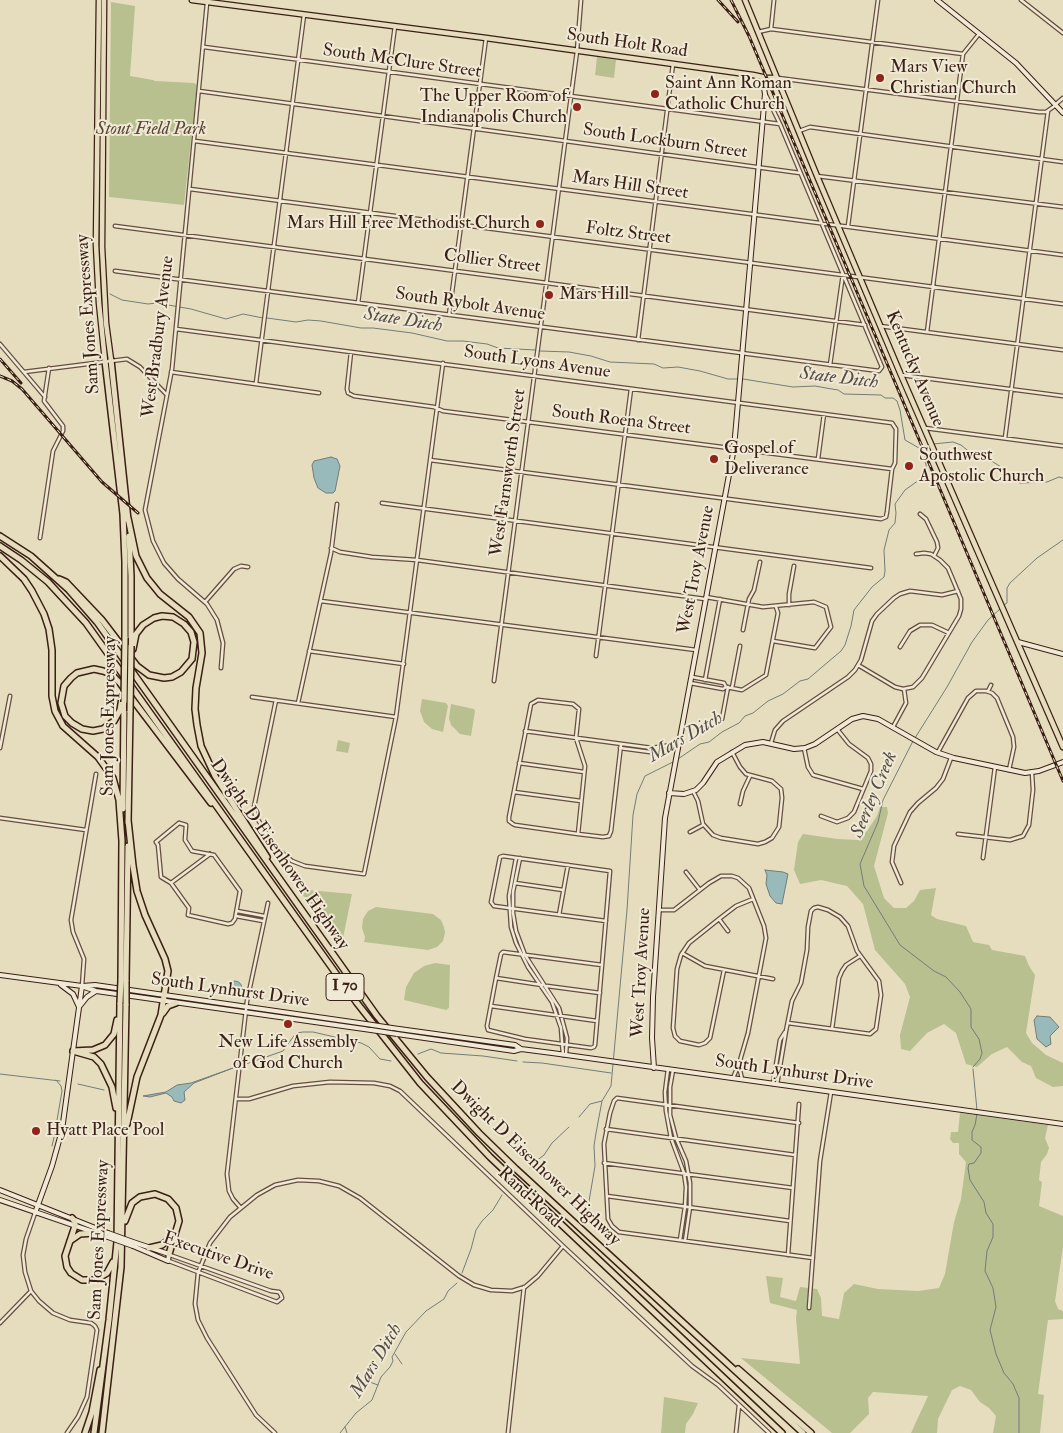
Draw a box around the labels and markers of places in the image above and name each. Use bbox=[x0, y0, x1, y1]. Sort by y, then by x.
place label: Mars View Christian Church bbox=[890, 57, 1017, 100]
marker: Mars View Christian Church bbox=[874, 72, 886, 84]
place label: Saint Ann Roman Catholic Church bbox=[665, 73, 792, 116]
place label: The Upper Room of Indianapolis Church bbox=[420, 86, 567, 128]
marker: Saint Ann Roman Catholic Church bbox=[649, 88, 661, 100]
marker: The Upper Room of Indianapolis Church bbox=[571, 101, 583, 113]
place label: Mars Hill Free Methodist Church bbox=[287, 213, 530, 235]
marker: Mars Hill Free Methodist Church bbox=[534, 218, 546, 230]
place label: Mars Hill bbox=[559, 284, 629, 306]
marker: Mars Hill bbox=[543, 289, 555, 301]
place label: Gospel of Deliverance bbox=[724, 438, 809, 480]
place label: Southwest Apostolic Church bbox=[919, 445, 1044, 488]
marker: Gospel of Deliverance bbox=[708, 453, 720, 465]
marker: Southwest Apostolic Church bbox=[903, 460, 915, 472]
marker: New Life Assembly of God Church bbox=[282, 1018, 294, 1030]
place label: New Life Assembly of God Church bbox=[218, 1032, 358, 1074]
place label: Hyatt Place Pool bbox=[46, 1120, 164, 1142]
marker: Hyatt Place Pool bbox=[30, 1125, 42, 1137]

